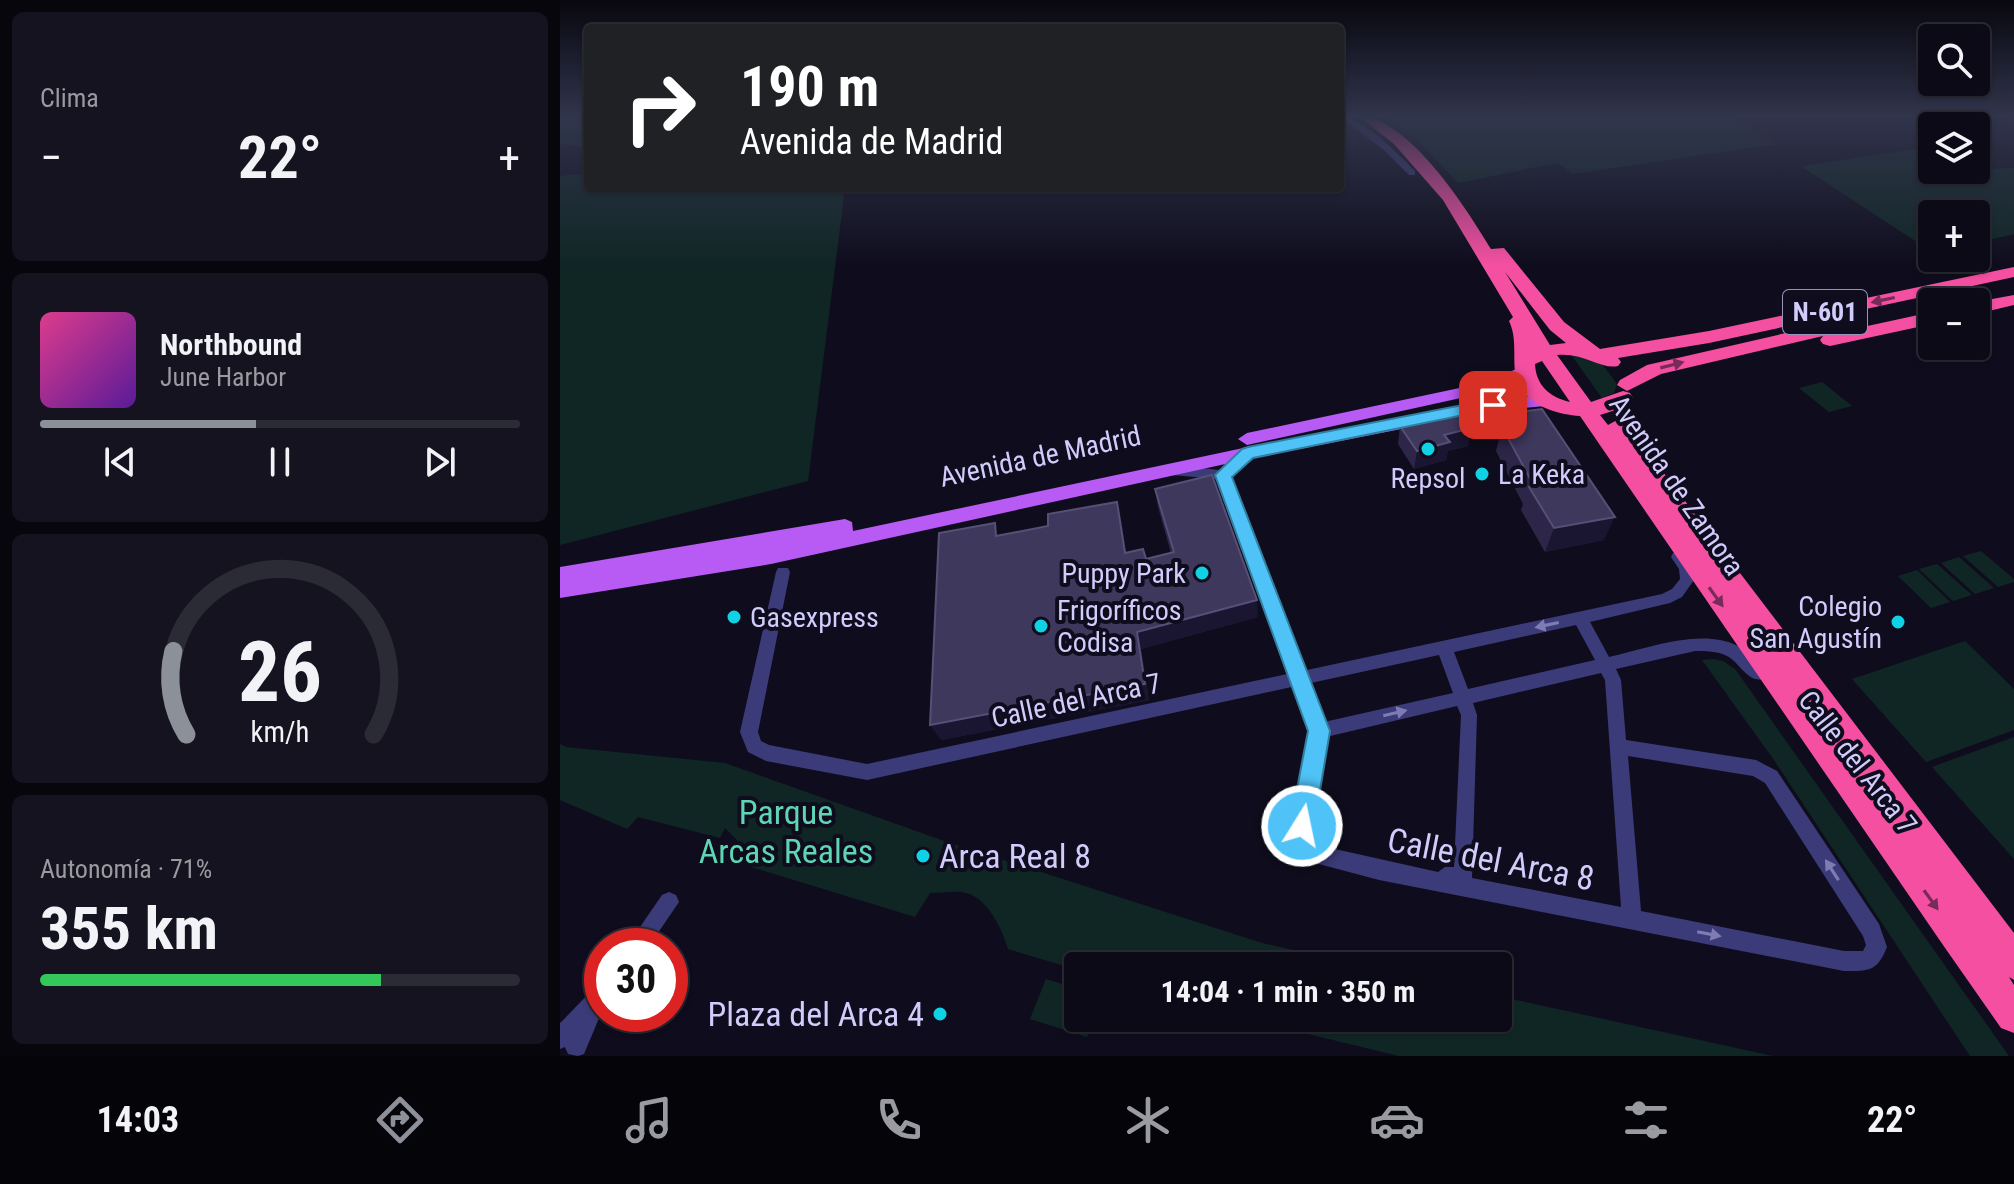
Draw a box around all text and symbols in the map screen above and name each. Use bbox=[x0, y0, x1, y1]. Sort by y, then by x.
map controls bbox=[1918, 24, 1990, 360]
button: search bbox=[1918, 24, 1990, 96]
text: 190 m bbox=[740, 54, 879, 120]
icon: right bbox=[608, 56, 712, 160]
text: Clima bbox=[40, 83, 99, 113]
button: layers bbox=[1918, 112, 1990, 184]
text: Avenida de Madrid bbox=[740, 121, 1003, 163]
text: 22° bbox=[238, 122, 322, 193]
text: − bbox=[40, 132, 62, 184]
text: + bbox=[498, 132, 520, 184]
button: + bbox=[1918, 200, 1990, 272]
button: − bbox=[1918, 288, 1990, 360]
road number: N-601 bbox=[1783, 290, 1867, 334]
one-way arrow bbox=[1870, 294, 1895, 307]
text: Northbound bbox=[160, 327, 302, 362]
one-way arrow bbox=[1660, 358, 1685, 370]
text: June Harbor bbox=[160, 362, 286, 392]
pin bbox=[1459, 371, 1527, 439]
icon: arrive bbox=[1471, 383, 1515, 427]
street label: Avenida de Zamora bbox=[1602, 389, 1751, 582]
street label: Avenida de Madrid bbox=[936, 419, 1144, 494]
icon: previous bbox=[98, 440, 142, 484]
icon: pause bbox=[258, 440, 302, 484]
icon: next bbox=[418, 440, 462, 484]
marker: Repsol bbox=[1419, 440, 1437, 458]
place label: La Keka bbox=[1498, 458, 1585, 491]
place label: Repsol bbox=[1390, 462, 1466, 495]
marker: La Keka bbox=[1473, 465, 1491, 483]
place label: Puppy Park bbox=[1061, 557, 1186, 590]
marker: Puppy Park bbox=[1193, 564, 1211, 582]
one-way arrow bbox=[1708, 586, 1723, 607]
place label: Colegio San Agustín bbox=[1749, 590, 1882, 655]
place label: Frigoríficos Codisa bbox=[1057, 594, 1182, 659]
place label: Gasexpress bbox=[750, 601, 879, 634]
marker: Gasexpress bbox=[725, 608, 743, 626]
marker: Colegio San Agustín bbox=[1889, 613, 1907, 631]
marker: Frigoríficos Codisa bbox=[1032, 617, 1050, 635]
one-way arrow bbox=[1534, 619, 1559, 632]
text: 26 bbox=[238, 623, 322, 720]
street label: Calle del Arca 7 bbox=[988, 666, 1164, 735]
street label: Calle del Arca 7 bbox=[1791, 684, 1924, 840]
one-way arrow bbox=[1383, 706, 1408, 719]
text: km/h bbox=[251, 715, 309, 749]
position arrow bbox=[1260, 784, 1344, 868]
park label: Parque Arcas Reales bbox=[699, 792, 873, 871]
street label: Calle del Arca 8 bbox=[1384, 819, 1598, 899]
place label: Arca Real 8 bbox=[939, 836, 1091, 876]
marker: Arca Real 8 bbox=[914, 847, 932, 865]
text: Autonomía · 71% bbox=[40, 854, 212, 884]
one-way arrow bbox=[1826, 859, 1840, 881]
one-way arrow bbox=[1923, 890, 1939, 910]
text: 355 km bbox=[40, 893, 218, 964]
speed limit sign: 30 bbox=[584, 928, 688, 1032]
one-way arrow bbox=[1697, 929, 1722, 941]
text: 14:04 · 1 min · 350 m bbox=[1161, 974, 1415, 1009]
place label: Plaza del Arca 4 bbox=[707, 994, 924, 1034]
marker: Plaza del Arca 4 bbox=[931, 1005, 949, 1023]
icon: directions bbox=[372, 1092, 428, 1148]
icon: music bbox=[621, 1092, 677, 1148]
icon: phone bbox=[871, 1092, 927, 1148]
icon: climate bbox=[1120, 1092, 1176, 1148]
icon: car bbox=[1369, 1092, 1425, 1148]
icon: filters bbox=[1618, 1092, 1674, 1148]
text: 14:03 bbox=[97, 1099, 179, 1141]
text: 22° bbox=[1867, 1099, 1917, 1141]

